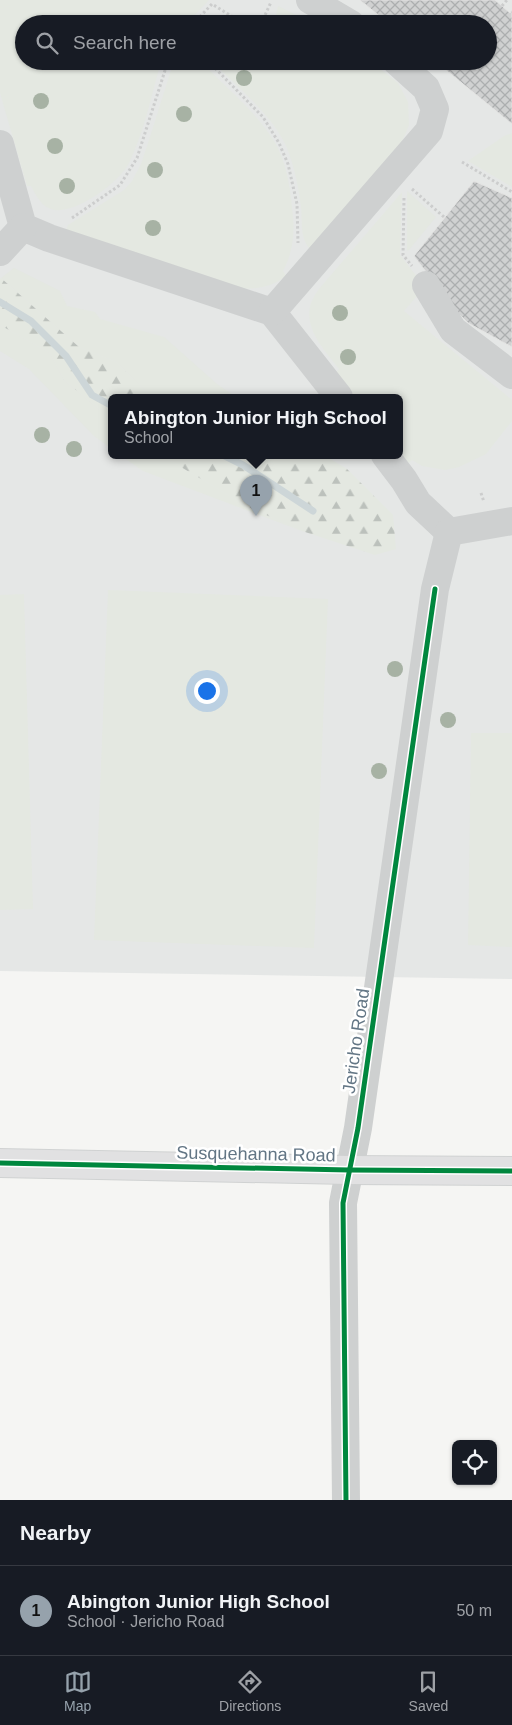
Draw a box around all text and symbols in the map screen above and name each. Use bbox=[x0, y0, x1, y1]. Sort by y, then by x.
search box bbox=[15, 15, 497, 70]
icon: search bbox=[33, 29, 61, 57]
text: Search here bbox=[73, 32, 177, 53]
popup bbox=[108, 394, 403, 459]
text: Abington Junior High School bbox=[124, 407, 387, 428]
text: School bbox=[124, 429, 173, 446]
pin: 1 bbox=[240, 475, 272, 516]
your location bbox=[194, 678, 220, 704]
street label: Jericho Road bbox=[339, 987, 373, 1095]
street label: Susquehanna Road bbox=[176, 1143, 336, 1165]
map controls bbox=[452, 1440, 497, 1485]
button: locate bbox=[452, 1440, 497, 1485]
text: Nearby bbox=[20, 1521, 91, 1544]
text: Abington Junior High School bbox=[67, 1591, 330, 1612]
text: 1 bbox=[32, 1602, 40, 1619]
text: 50 m bbox=[456, 1602, 492, 1619]
text: School · Jericho Road bbox=[67, 1613, 224, 1630]
tab: Map bbox=[64, 1668, 92, 1714]
tab: Directions bbox=[219, 1668, 281, 1714]
tab: Saved bbox=[409, 1668, 448, 1714]

